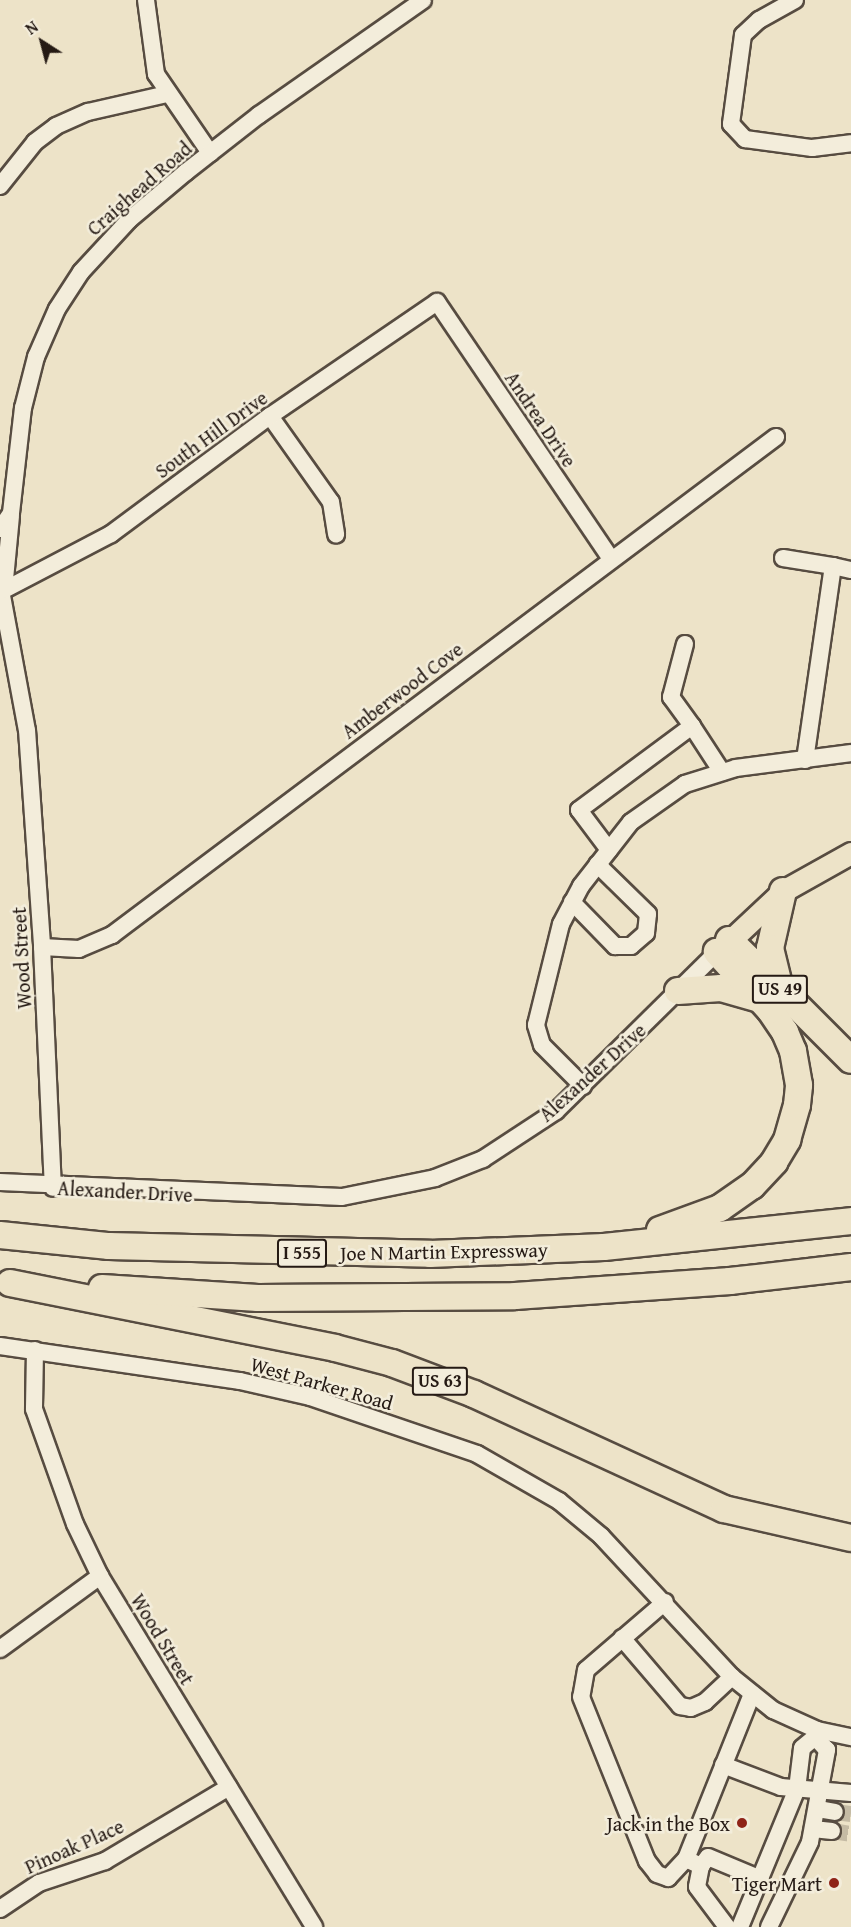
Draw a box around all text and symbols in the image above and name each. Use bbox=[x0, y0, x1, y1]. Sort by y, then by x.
north arrow bbox=[12, 12, 72, 72]
text: N bbox=[20, 15, 43, 40]
street label: Craighead Road bbox=[82, 136, 196, 240]
street label: Andrea Drive bbox=[500, 367, 582, 471]
street label: South Hill Drive bbox=[150, 385, 272, 483]
street label: Amberwood Cove bbox=[337, 637, 467, 743]
street label: Wood Street bbox=[6, 906, 36, 1010]
road number: US 49 bbox=[752, 974, 808, 1004]
street label: Alexander Drive bbox=[534, 1018, 650, 1126]
street label: Alexander Drive bbox=[57, 1175, 193, 1207]
street label: Joe N Martin Expressway bbox=[340, 1237, 548, 1265]
road number: I 555 bbox=[276, 1238, 328, 1268]
street label: West Parker Road bbox=[248, 1351, 396, 1415]
road number: US 63 bbox=[412, 1366, 468, 1396]
street label: Wood Street bbox=[126, 1589, 200, 1689]
place label: Jack in the Box bbox=[606, 1811, 730, 1835]
street label: Pinoak Place bbox=[21, 1814, 127, 1878]
marker: Jack in the Box bbox=[735, 1816, 749, 1830]
place label: Tiger Mart bbox=[732, 1871, 822, 1895]
marker: Tiger Mart bbox=[827, 1876, 841, 1890]

